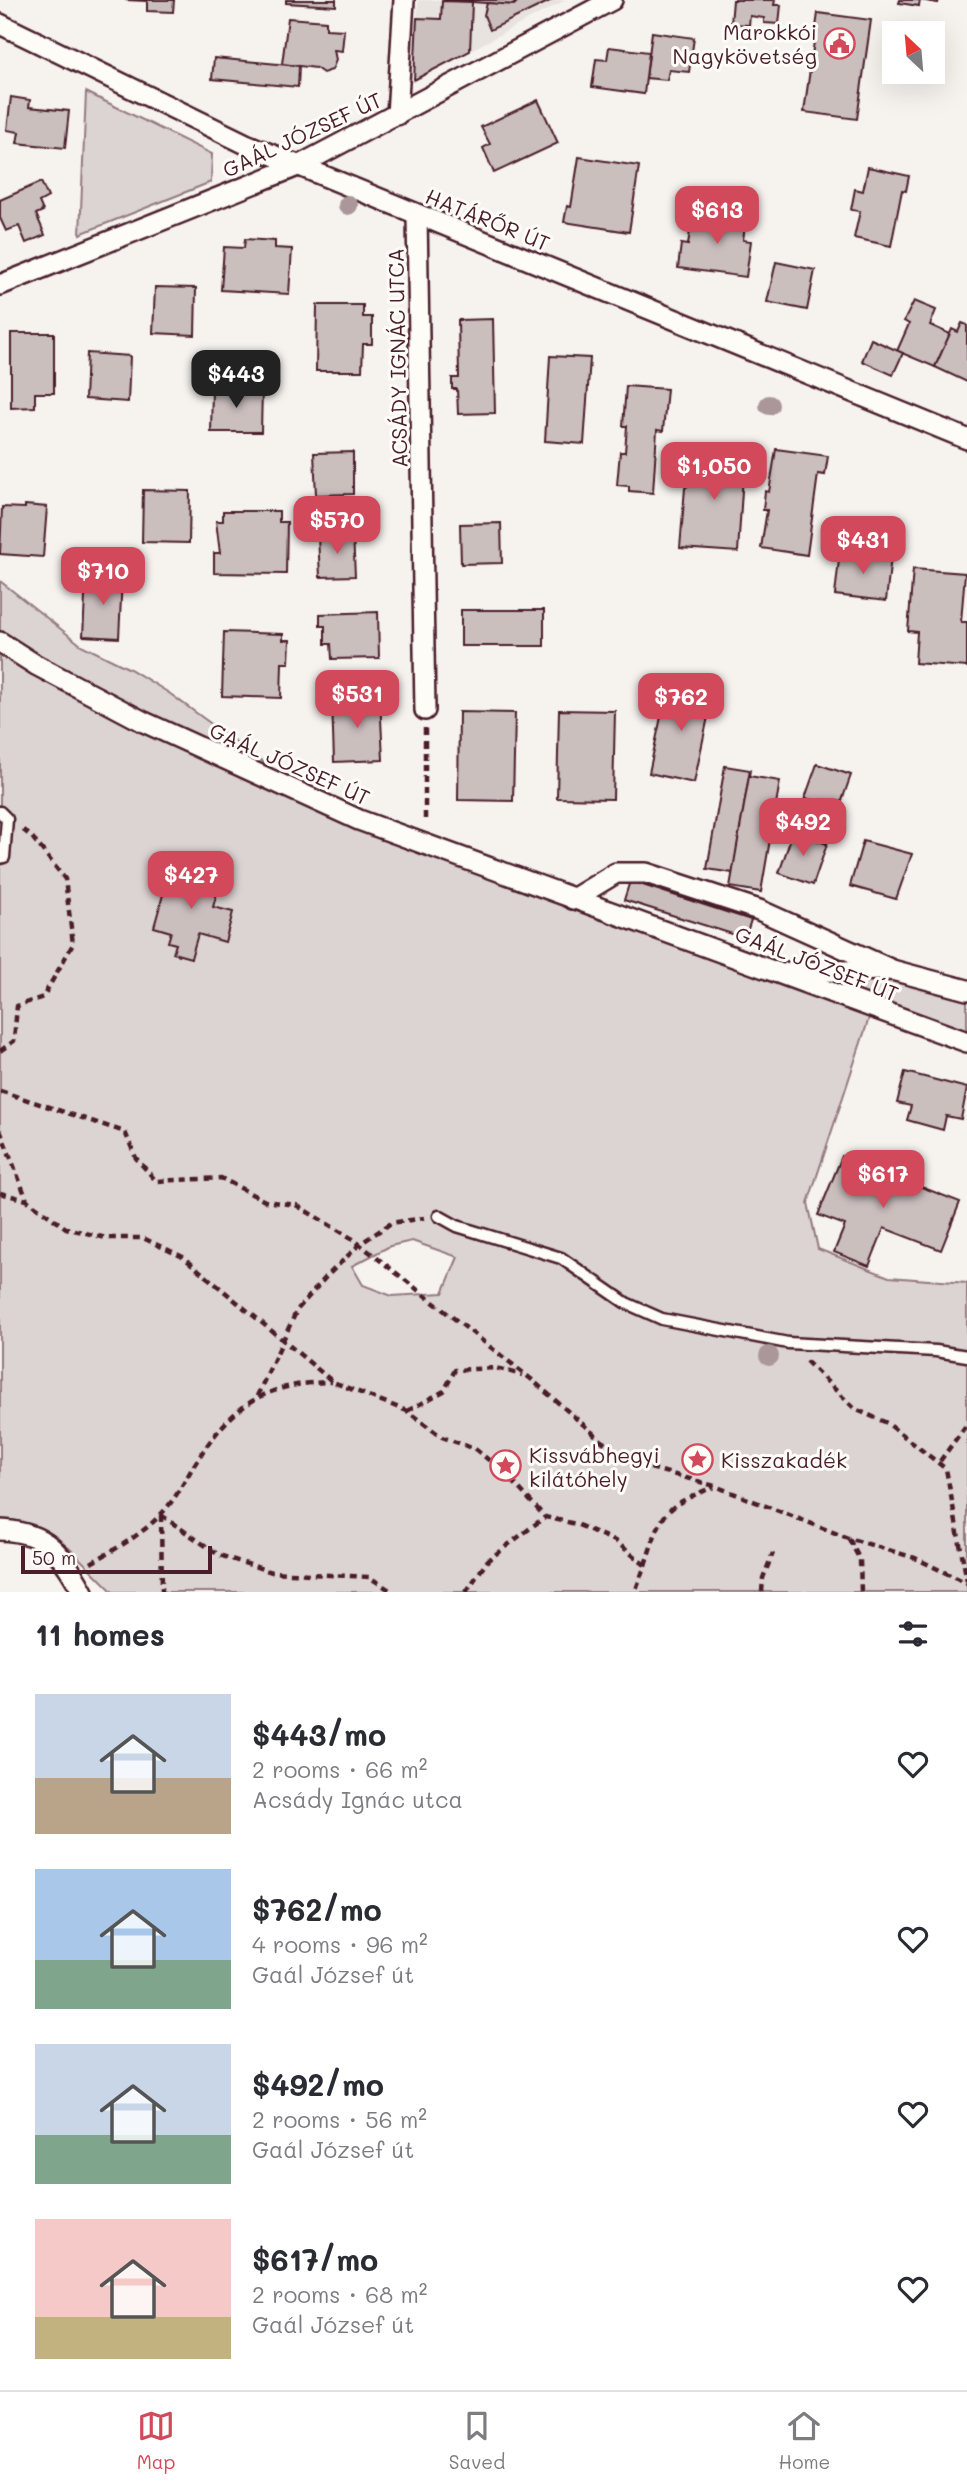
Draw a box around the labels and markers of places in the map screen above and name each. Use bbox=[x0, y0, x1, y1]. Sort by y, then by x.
place label: Marokkói Nagykövetség bbox=[673, 18, 817, 69]
public building icon: Marokkói Nagykövetség bbox=[823, 26, 857, 60]
pin: $613 bbox=[676, 187, 758, 246]
pin: $443 bbox=[195, 350, 277, 410]
pin: $1,050 bbox=[657, 442, 771, 502]
pin: $570 bbox=[296, 496, 378, 556]
pin: $431 bbox=[822, 516, 904, 576]
pin: $710 bbox=[62, 548, 144, 607]
pin: $531 bbox=[316, 670, 398, 730]
pin: $762 bbox=[640, 674, 722, 733]
pin: $492 bbox=[762, 798, 844, 858]
pin: $427 bbox=[150, 852, 232, 911]
pin: $617 bbox=[842, 1150, 924, 1210]
place label: Kissvábhegyi kilátóhely bbox=[529, 1441, 660, 1492]
place icon: Kisszakadék bbox=[681, 1442, 715, 1476]
place label: Kisszakadék bbox=[721, 1446, 847, 1473]
place icon: Kissvábhegyi kilátóhely bbox=[489, 1449, 523, 1483]

